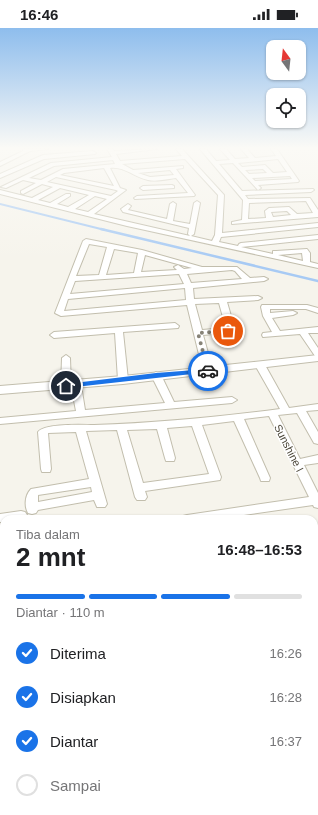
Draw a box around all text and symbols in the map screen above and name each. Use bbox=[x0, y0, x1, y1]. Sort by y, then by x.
text: 16:46 bbox=[20, 6, 58, 23]
north arrow bbox=[266, 40, 306, 80]
map controls bbox=[266, 40, 306, 128]
button: locate bbox=[266, 88, 306, 128]
pin bbox=[211, 314, 245, 348]
icon: bag bbox=[217, 320, 239, 342]
courier bbox=[188, 351, 228, 391]
icon: car bbox=[197, 360, 219, 382]
pin bbox=[49, 369, 83, 403]
icon: home bbox=[55, 375, 77, 397]
street label: Sunshine I bbox=[272, 422, 306, 474]
text: Tiba dalam bbox=[16, 527, 80, 542]
text: 16:48–16:53 bbox=[217, 541, 302, 558]
text: 2 mnt bbox=[16, 542, 85, 572]
text: Diantar · 110 m bbox=[16, 605, 105, 620]
icon: check bbox=[16, 642, 38, 664]
text: Diterima bbox=[50, 645, 106, 662]
text: 16:26 bbox=[269, 646, 302, 661]
icon: check bbox=[16, 686, 38, 708]
text: Disiapkan bbox=[50, 689, 116, 706]
text: 16:28 bbox=[269, 690, 302, 705]
icon: check bbox=[16, 730, 38, 752]
text: Diantar bbox=[50, 733, 98, 750]
text: 16:37 bbox=[269, 734, 302, 749]
text: Sampai bbox=[50, 777, 101, 794]

